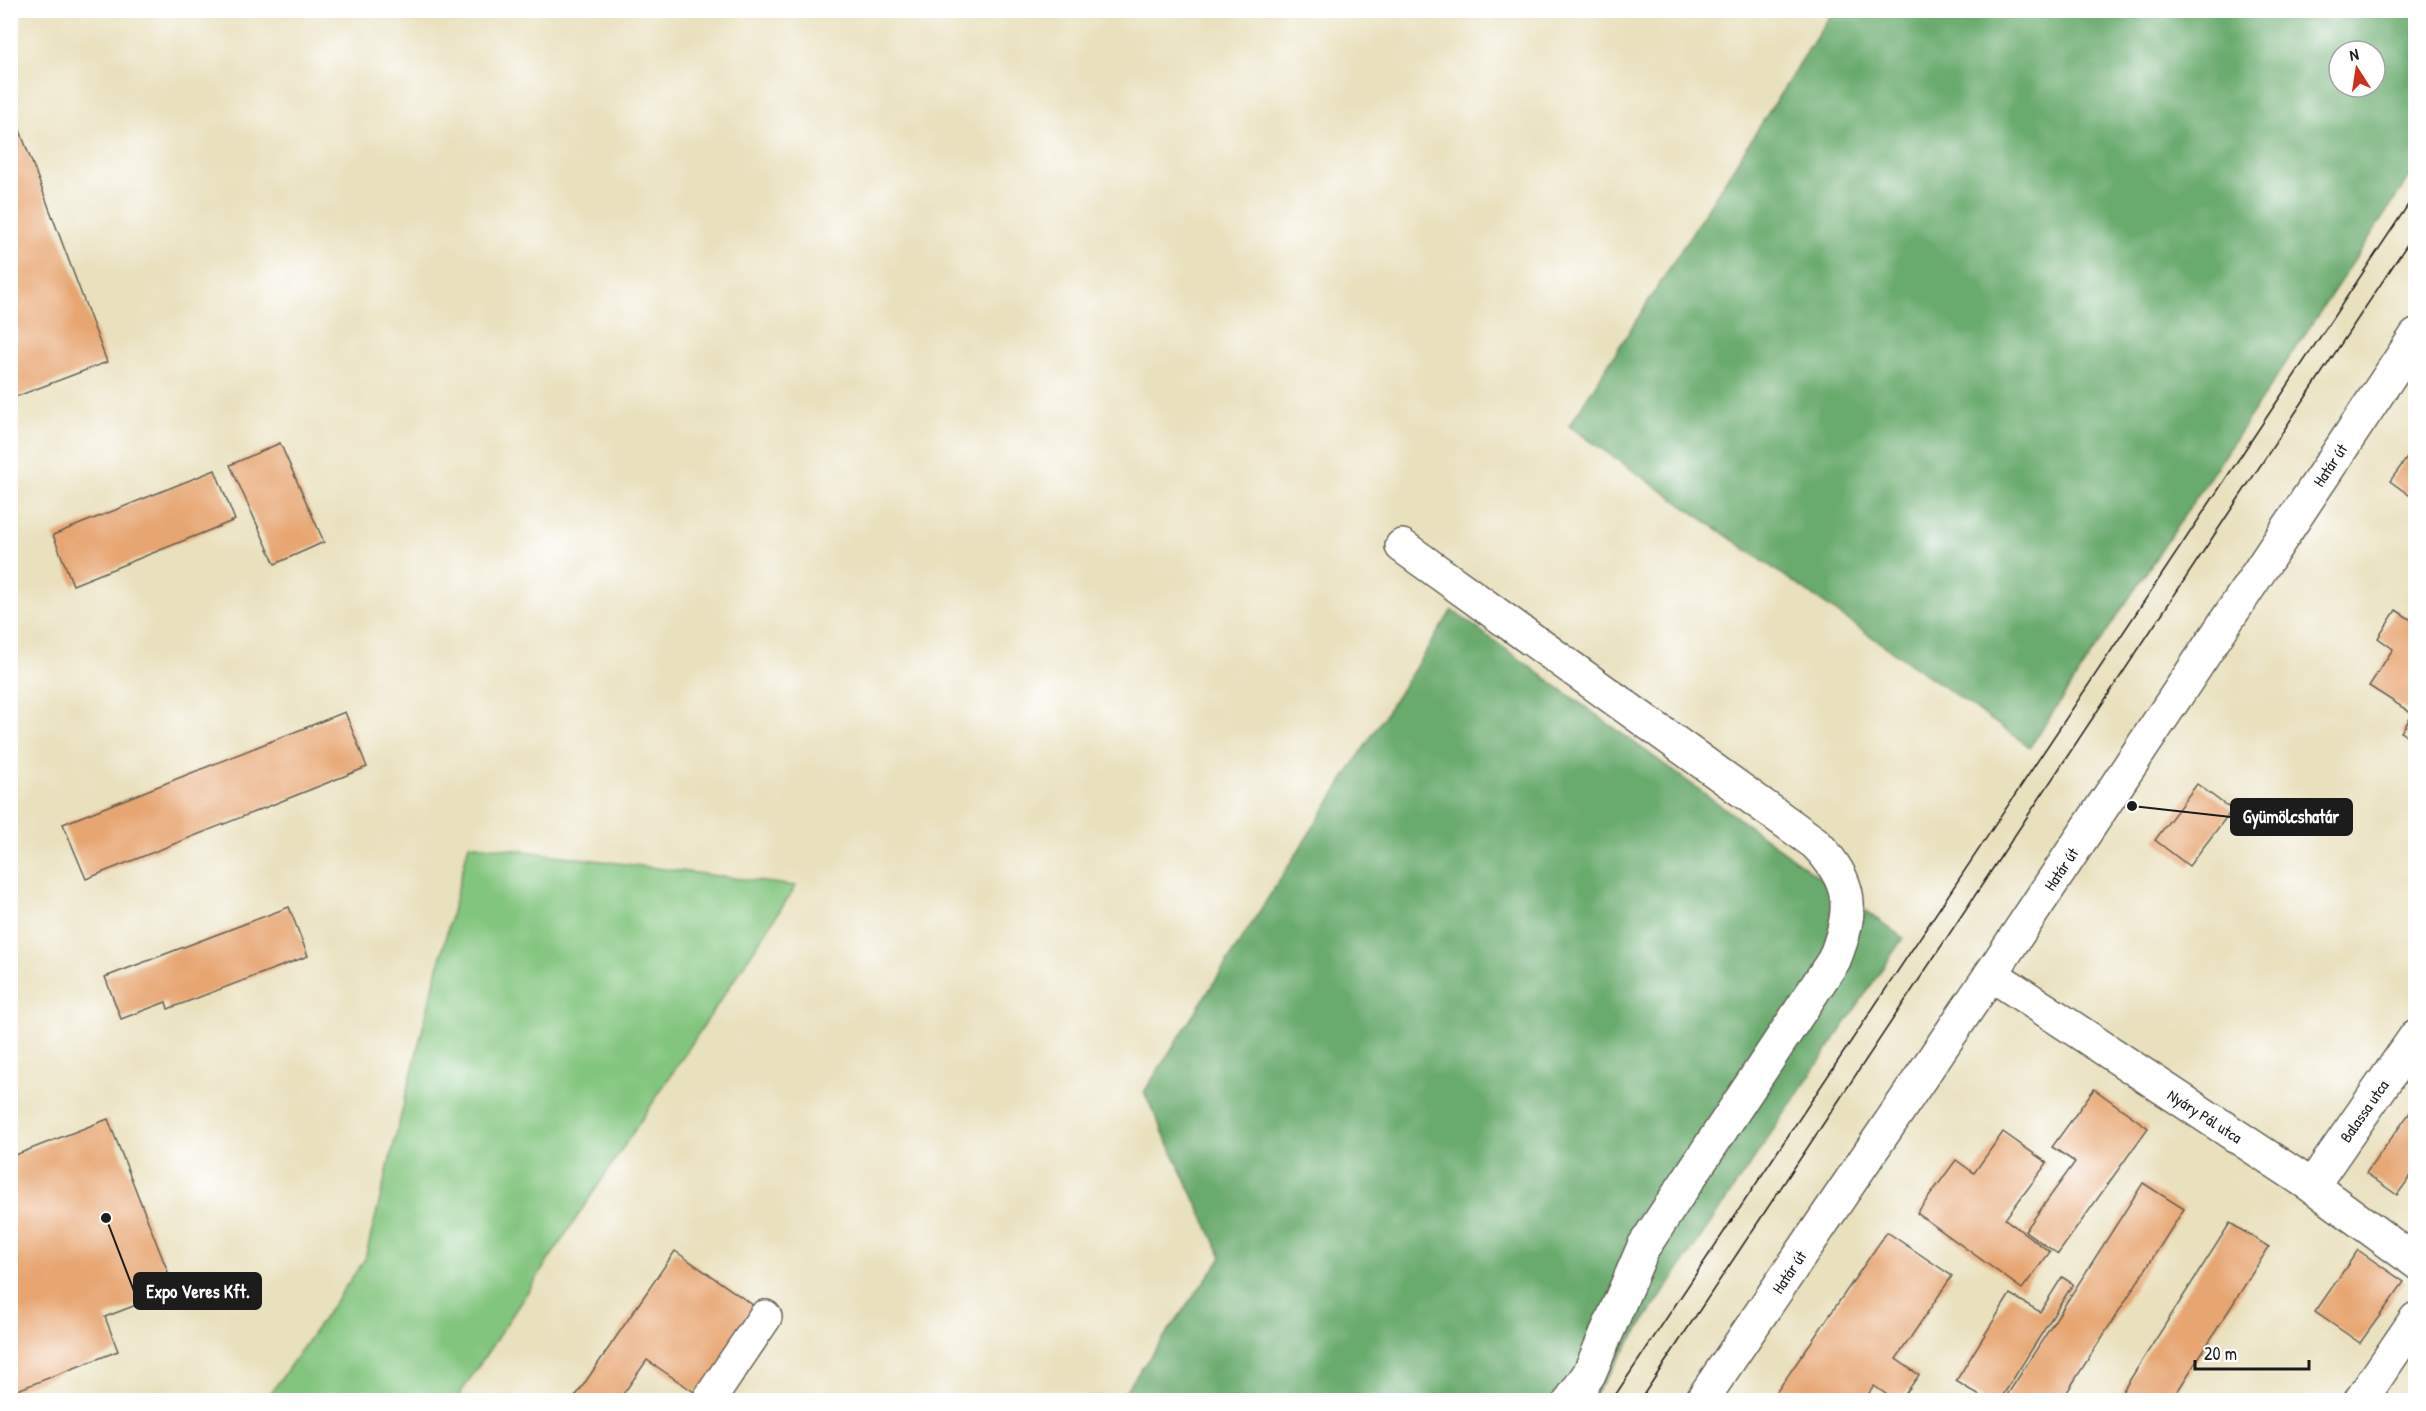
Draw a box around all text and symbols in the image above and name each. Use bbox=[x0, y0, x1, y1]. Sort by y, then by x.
north arrow bbox=[2327, 39, 2387, 99]
text: N bbox=[2347, 43, 2361, 66]
street label: Határ út bbox=[2308, 439, 2353, 491]
callout: Gyümölcshatár bbox=[2231, 799, 2352, 835]
text: Gyümölcshatár bbox=[2243, 804, 2339, 830]
street label: Határ út bbox=[2039, 843, 2084, 895]
street label: Balassa utca bbox=[2334, 1075, 2394, 1147]
street label: Nyáry Pál utca bbox=[2164, 1084, 2246, 1148]
street label: Határ út bbox=[1767, 1246, 1812, 1298]
callout: Expo Veres Kft. bbox=[134, 1273, 261, 1309]
text: Expo Veres Kft. bbox=[146, 1279, 250, 1305]
scale bar bbox=[2195, 1333, 2309, 1371]
text: 20 m bbox=[2204, 1341, 2237, 1366]

